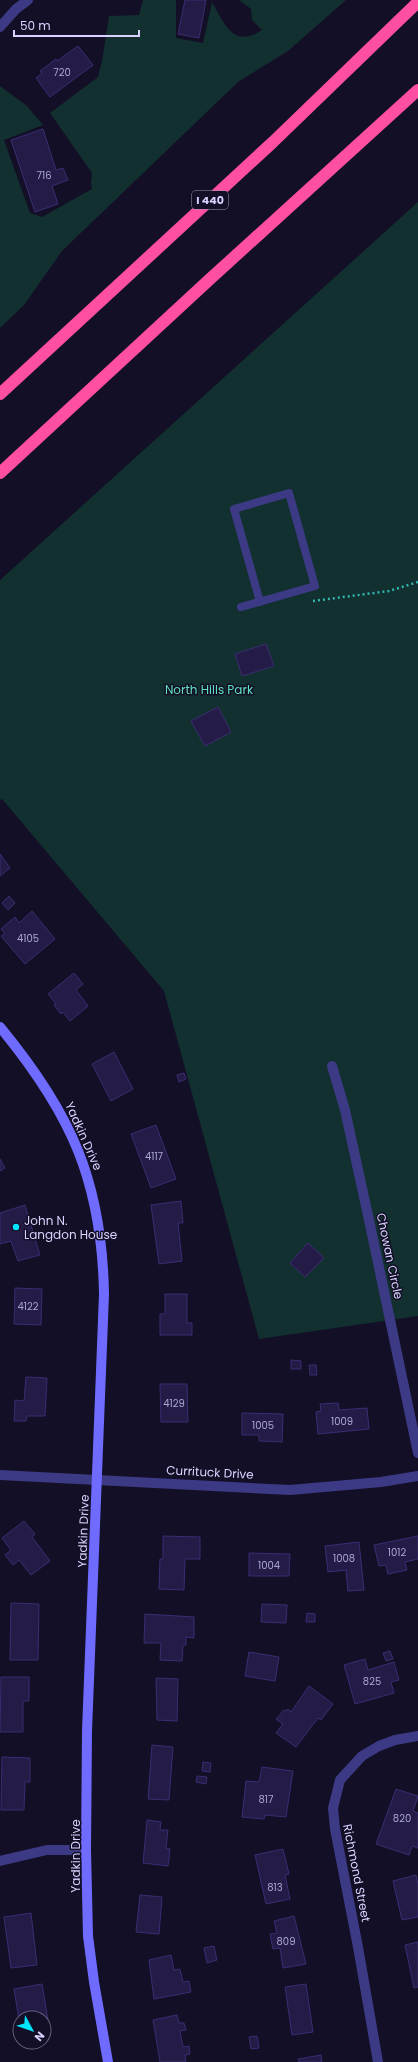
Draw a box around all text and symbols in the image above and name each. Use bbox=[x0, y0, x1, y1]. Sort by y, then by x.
scale bar bbox=[14, 12, 139, 38]
text: 50 m bbox=[20, 17, 51, 34]
house number: 720 bbox=[53, 65, 71, 80]
house number: 716 bbox=[36, 168, 52, 183]
road number: I 440 bbox=[192, 191, 228, 209]
park label: North Hills Park bbox=[165, 681, 254, 698]
house number: 4105 bbox=[17, 931, 39, 946]
street label: Yadkin Drive bbox=[61, 1099, 107, 1173]
house number: 4117 bbox=[145, 1149, 164, 1164]
street label: Chowan Circle bbox=[373, 1211, 407, 1301]
place label: John N. Langdon House bbox=[24, 1212, 117, 1243]
marker: John N. Langdon House bbox=[11, 1222, 21, 1232]
house number: 4122 bbox=[18, 1299, 39, 1314]
house number: 4129 bbox=[163, 1396, 185, 1411]
house number: 1009 bbox=[331, 1414, 353, 1429]
house number: 1005 bbox=[252, 1418, 274, 1433]
street label: Currituck Drive bbox=[166, 1461, 254, 1483]
street label: Yadkin Drive bbox=[73, 1494, 93, 1568]
house number: 1012 bbox=[388, 1545, 406, 1560]
house number: 1008 bbox=[333, 1551, 355, 1566]
house number: 1004 bbox=[258, 1558, 280, 1573]
house number: 825 bbox=[363, 1674, 381, 1689]
house number: 817 bbox=[259, 1792, 274, 1807]
house number: 820 bbox=[393, 1811, 411, 1826]
street label: Yadkin Drive bbox=[67, 1819, 84, 1893]
street label: Richmond Street bbox=[339, 1823, 375, 1923]
house number: 813 bbox=[267, 1880, 283, 1895]
house number: 809 bbox=[277, 1934, 295, 1949]
north arrow bbox=[12, 2010, 52, 2050]
text: N bbox=[31, 2028, 48, 2045]

